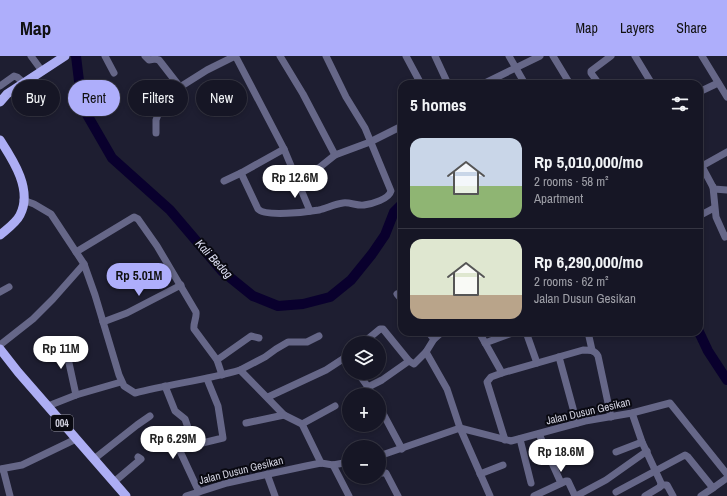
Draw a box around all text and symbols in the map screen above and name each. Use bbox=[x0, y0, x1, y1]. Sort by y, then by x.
text: Map bbox=[20, 15, 51, 41]
text: Map bbox=[576, 19, 598, 37]
text: Layers bbox=[620, 19, 654, 37]
text: Share bbox=[676, 19, 707, 37]
chip: Buy bbox=[12, 80, 60, 116]
chip: Rent bbox=[68, 80, 120, 116]
chip: Filters bbox=[128, 80, 188, 116]
chip: New bbox=[196, 80, 247, 116]
text: 5 homes bbox=[410, 93, 467, 116]
icon: filters bbox=[669, 93, 691, 115]
text: Rp 5,010,000/mo bbox=[534, 150, 643, 173]
icon: home bbox=[442, 154, 490, 202]
pin: Rp 12.6M bbox=[254, 165, 336, 199]
text: Rp 12.6M bbox=[272, 169, 318, 186]
text: 2 rooms · 58 m² bbox=[534, 173, 609, 190]
text: Apartment bbox=[534, 190, 583, 207]
water label: Kali Bedog bbox=[192, 236, 237, 282]
text: Rp 6,290,000/mo bbox=[534, 250, 643, 273]
icon: home bbox=[442, 255, 490, 303]
pin: Rp 5.01M bbox=[98, 263, 180, 297]
text: Rp 5.01M bbox=[116, 267, 162, 284]
text: 2 rooms · 62 m² bbox=[534, 273, 609, 290]
text: Jalan Dusun Gesikan bbox=[534, 290, 636, 307]
pin: Rp 11M bbox=[28, 336, 94, 370]
map controls bbox=[342, 336, 386, 484]
button: layers bbox=[342, 336, 386, 380]
text: Rp 11M bbox=[42, 340, 80, 357]
button: + bbox=[342, 388, 386, 432]
street label: Jalan Dusun Gesikan bbox=[544, 394, 632, 428]
road number: 004 bbox=[51, 415, 73, 431]
pin: Rp 6.29M bbox=[132, 426, 214, 460]
text: Rp 6.29M bbox=[150, 430, 196, 447]
pin: Rp 18.6M bbox=[520, 439, 602, 473]
button: − bbox=[342, 440, 386, 484]
text: Rp 18.6M bbox=[538, 443, 584, 460]
street label: Jalan Dusun Gesikan bbox=[197, 453, 285, 487]

